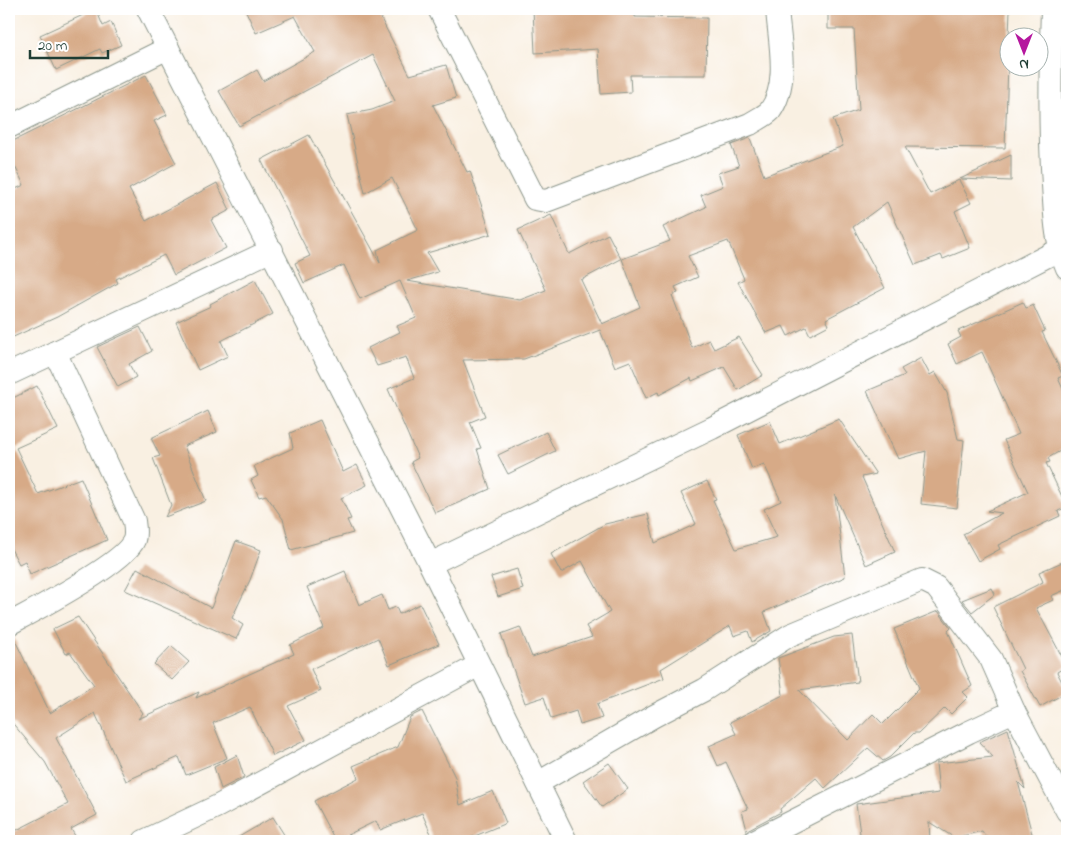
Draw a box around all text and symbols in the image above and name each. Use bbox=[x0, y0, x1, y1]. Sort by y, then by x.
scale bar bbox=[30, 28, 108, 60]
north arrow bbox=[998, 28, 1048, 78]
text: 20 m bbox=[38, 35, 68, 57]
text: N bbox=[1019, 53, 1029, 74]

